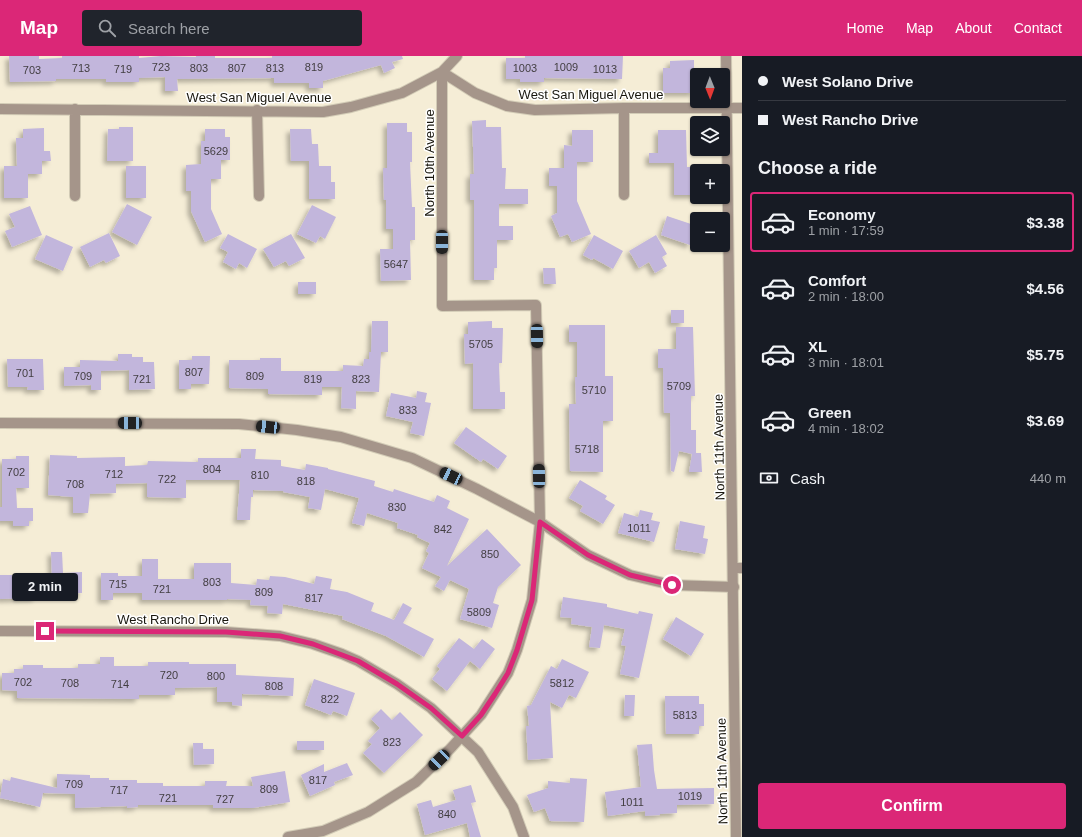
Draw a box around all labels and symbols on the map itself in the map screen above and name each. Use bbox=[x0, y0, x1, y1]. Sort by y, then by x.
house number: 723 bbox=[152, 61, 170, 73]
house number: 819 bbox=[305, 61, 323, 73]
house number: 1009 bbox=[554, 61, 578, 73]
house number: 713 bbox=[72, 62, 90, 74]
house number: 803 bbox=[190, 62, 208, 74]
house number: 807 bbox=[228, 62, 246, 74]
house number: 813 bbox=[266, 62, 284, 74]
house number: 1003 bbox=[513, 62, 537, 74]
house number: 719 bbox=[114, 63, 132, 75]
house number: 1013 bbox=[593, 63, 617, 75]
house number: 703 bbox=[23, 64, 41, 76]
north arrow bbox=[690, 68, 730, 108]
street label: West San Miguel Avenue bbox=[519, 87, 663, 102]
street label: West San Miguel Avenue bbox=[187, 90, 331, 105]
street label: North 10th Avenue bbox=[422, 109, 437, 217]
house number: 5629 bbox=[204, 145, 228, 157]
car bbox=[436, 230, 448, 254]
house number: 5647 bbox=[384, 258, 408, 270]
car bbox=[531, 324, 543, 348]
house number: 5705 bbox=[469, 338, 493, 350]
house number: 807 bbox=[185, 366, 203, 378]
house number: 701 bbox=[16, 367, 34, 379]
house number: 709 bbox=[74, 370, 92, 382]
house number: 809 bbox=[246, 370, 264, 382]
house number: 721 bbox=[133, 373, 151, 385]
house number: 819 bbox=[304, 373, 322, 385]
house number: 823 bbox=[352, 373, 370, 385]
house number: 5709 bbox=[667, 380, 691, 392]
house number: 5710 bbox=[582, 384, 606, 396]
street label: North 11th Avenue bbox=[711, 394, 727, 500]
house number: 833 bbox=[399, 404, 417, 416]
car bbox=[118, 417, 142, 429]
car bbox=[255, 420, 281, 434]
house number: 5718 bbox=[575, 443, 599, 455]
house number: 804 bbox=[203, 463, 221, 475]
car bbox=[533, 464, 545, 488]
car bbox=[438, 465, 464, 487]
house number: 702 bbox=[7, 466, 25, 478]
house number: 712 bbox=[105, 468, 123, 480]
house number: 810 bbox=[251, 469, 269, 481]
house number: 722 bbox=[158, 473, 176, 485]
house number: 818 bbox=[297, 475, 315, 487]
house number: 708 bbox=[66, 478, 84, 490]
house number: 830 bbox=[388, 501, 406, 513]
house number: 1011 bbox=[627, 522, 651, 534]
house number: 842 bbox=[434, 523, 452, 535]
house number: 850 bbox=[481, 548, 499, 560]
callout: 2 min bbox=[12, 573, 78, 601]
house number: 803 bbox=[203, 576, 221, 588]
route start bbox=[663, 576, 681, 594]
house number: 715 bbox=[109, 578, 127, 590]
house number: 721 bbox=[153, 583, 171, 595]
house number: 809 bbox=[255, 586, 273, 598]
house number: 817 bbox=[305, 592, 323, 604]
house number: 5809 bbox=[467, 606, 491, 618]
street label: West Rancho Drive bbox=[117, 612, 229, 627]
route end bbox=[36, 622, 54, 640]
house number: 720 bbox=[160, 669, 178, 681]
house number: 800 bbox=[207, 670, 225, 682]
house number: 702 bbox=[14, 676, 32, 688]
house number: 708 bbox=[61, 677, 79, 689]
house number: 5812 bbox=[550, 677, 574, 689]
house number: 714 bbox=[111, 678, 129, 690]
house number: 808 bbox=[265, 680, 283, 692]
house number: 822 bbox=[321, 693, 339, 705]
house number: 5813 bbox=[673, 709, 697, 721]
street label: North 11th Avenue bbox=[714, 718, 730, 824]
house number: 823 bbox=[383, 736, 401, 748]
car bbox=[426, 747, 452, 773]
house number: 817 bbox=[309, 774, 327, 786]
house number: 709 bbox=[65, 778, 83, 790]
house number: 809 bbox=[260, 783, 278, 795]
house number: 717 bbox=[110, 784, 128, 796]
house number: 1019 bbox=[678, 790, 702, 802]
house number: 721 bbox=[159, 792, 177, 804]
house number: 727 bbox=[216, 793, 234, 805]
house number: 1011 bbox=[620, 796, 644, 808]
house number: 840 bbox=[438, 808, 456, 820]

